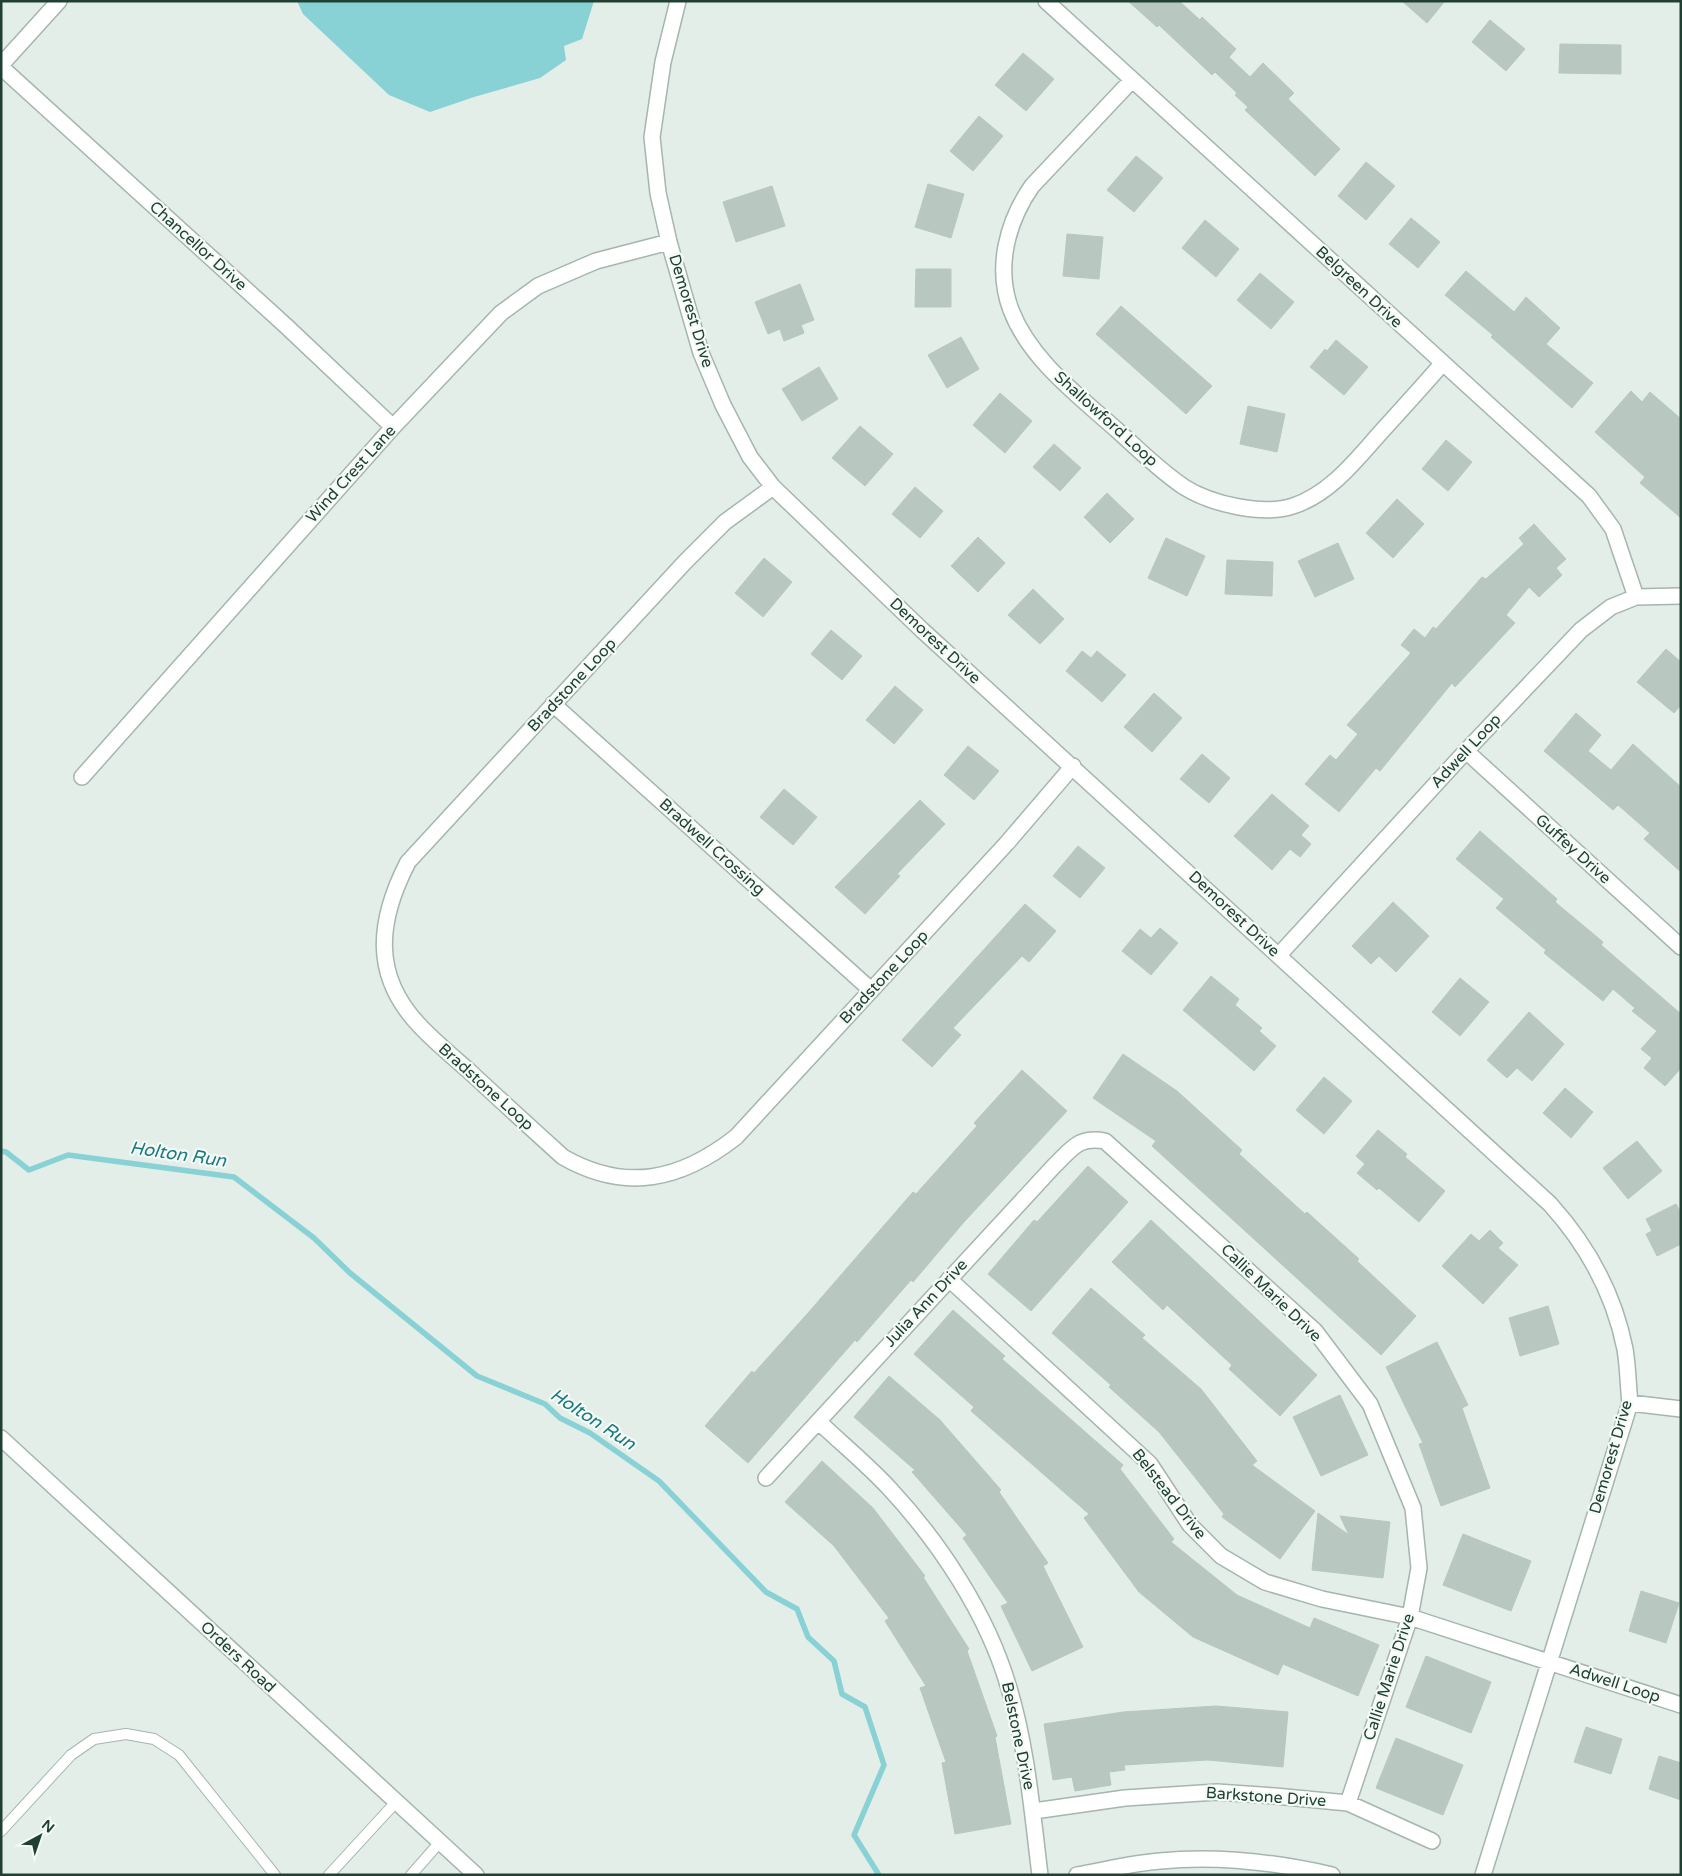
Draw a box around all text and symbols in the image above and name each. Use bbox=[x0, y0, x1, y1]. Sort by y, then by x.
street label: Chancellor Drive bbox=[145, 197, 251, 295]
street label: Belgreen Drive bbox=[1311, 242, 1407, 332]
street label: Demorest Drive bbox=[664, 252, 718, 370]
street label: Shallowford Loop bbox=[1050, 367, 1162, 471]
street label: Wind Crest Lane bbox=[302, 421, 400, 527]
street label: Demorest Drive bbox=[885, 594, 985, 688]
street label: Bradstone Loop bbox=[523, 634, 621, 736]
street label: Adwell Loop bbox=[1427, 710, 1505, 792]
street label: Bradwell Crossing bbox=[655, 794, 769, 900]
street label: Guffey Drive bbox=[1531, 810, 1615, 888]
street label: Demorest Drive bbox=[1184, 867, 1284, 961]
street label: Bradstone Loop bbox=[835, 926, 933, 1028]
street label: Bradstone Loop bbox=[434, 1039, 538, 1135]
water label: Holton Run bbox=[129, 1136, 229, 1172]
street label: Callie Marie Drive bbox=[1216, 1240, 1326, 1346]
street label: Julia Ann Drive bbox=[880, 1255, 972, 1351]
water label: Holton Run bbox=[546, 1383, 640, 1455]
street label: Demorest Drive bbox=[1585, 1398, 1637, 1516]
street label: Belstead Drive bbox=[1127, 1445, 1211, 1543]
street label: Callie Marie Drive bbox=[1359, 1611, 1419, 1743]
street label: Orders Road bbox=[196, 1617, 280, 1697]
street label: Adwell Loop bbox=[1567, 1659, 1663, 1707]
street label: Belstone Drive bbox=[997, 1680, 1039, 1792]
street label: Barkstone Drive bbox=[1205, 1783, 1327, 1811]
north arrow bbox=[15, 1811, 65, 1861]
text: N bbox=[38, 1816, 58, 1837]

